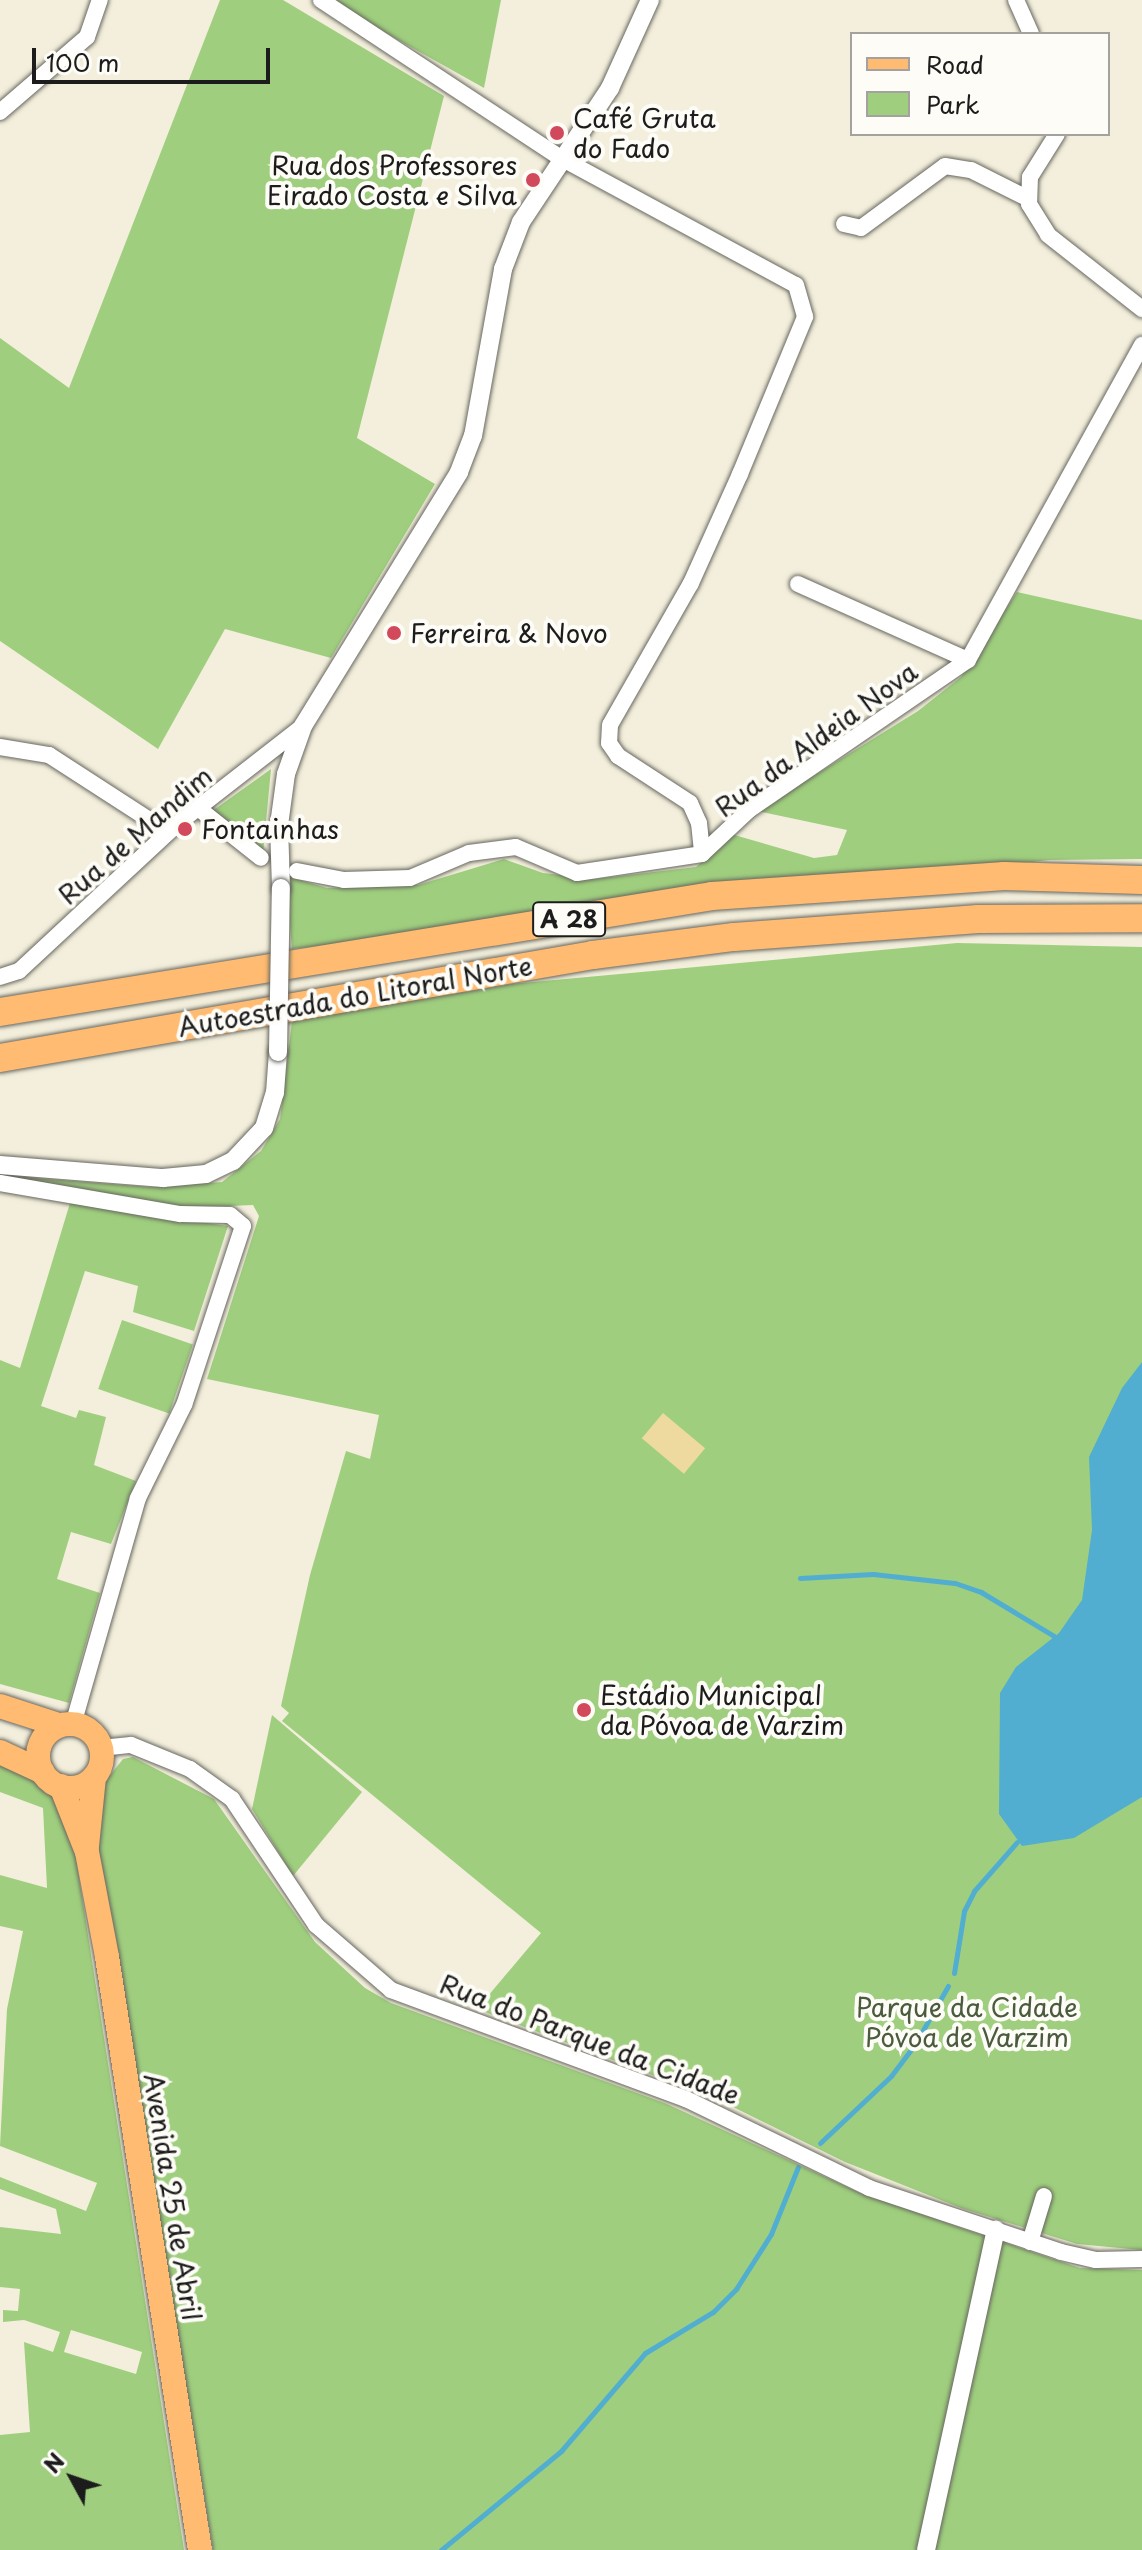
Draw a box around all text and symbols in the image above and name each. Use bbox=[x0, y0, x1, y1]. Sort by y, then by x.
scale bar bbox=[36, 32, 274, 82]
legend bbox=[850, 32, 1110, 136]
text: 100 m bbox=[46, 44, 119, 80]
text: Road bbox=[926, 46, 984, 82]
text: Park bbox=[926, 86, 980, 122]
place label: Café Gruta do Fado bbox=[573, 102, 717, 164]
marker: Café Gruta do Fado bbox=[548, 124, 566, 142]
place label: Rua dos Professores Eirado Costa e Silva bbox=[265, 149, 517, 210]
marker: Rua dos Professores Eirado Costa e Silva bbox=[524, 171, 542, 189]
place label: Ferreira & Novo bbox=[410, 617, 610, 649]
marker: Ferreira & Novo bbox=[385, 624, 403, 642]
street label: Rua da Aldeia Nova bbox=[707, 653, 925, 825]
street label: Rua de Mandim bbox=[50, 758, 220, 912]
place label: Fontainhas bbox=[201, 813, 339, 845]
marker: Fontainhas bbox=[176, 820, 194, 838]
road number: A 28 bbox=[531, 899, 607, 939]
street label: Autoestrada do Litoral Norte bbox=[174, 949, 536, 1043]
place label: Estádio Municipal da Póvoa de Varzim bbox=[600, 1679, 846, 1740]
marker: Estádio Municipal da Póvoa de Varzim bbox=[575, 1701, 593, 1719]
street label: Rua do Parque da Cidade bbox=[436, 1968, 744, 2110]
park label: Parque da Cidade Póvoa de Varzim bbox=[857, 1991, 1077, 2052]
street label: Avenida 25 de Abril bbox=[138, 2071, 208, 2323]
north arrow bbox=[32, 2438, 112, 2518]
text: N bbox=[35, 2445, 71, 2480]

